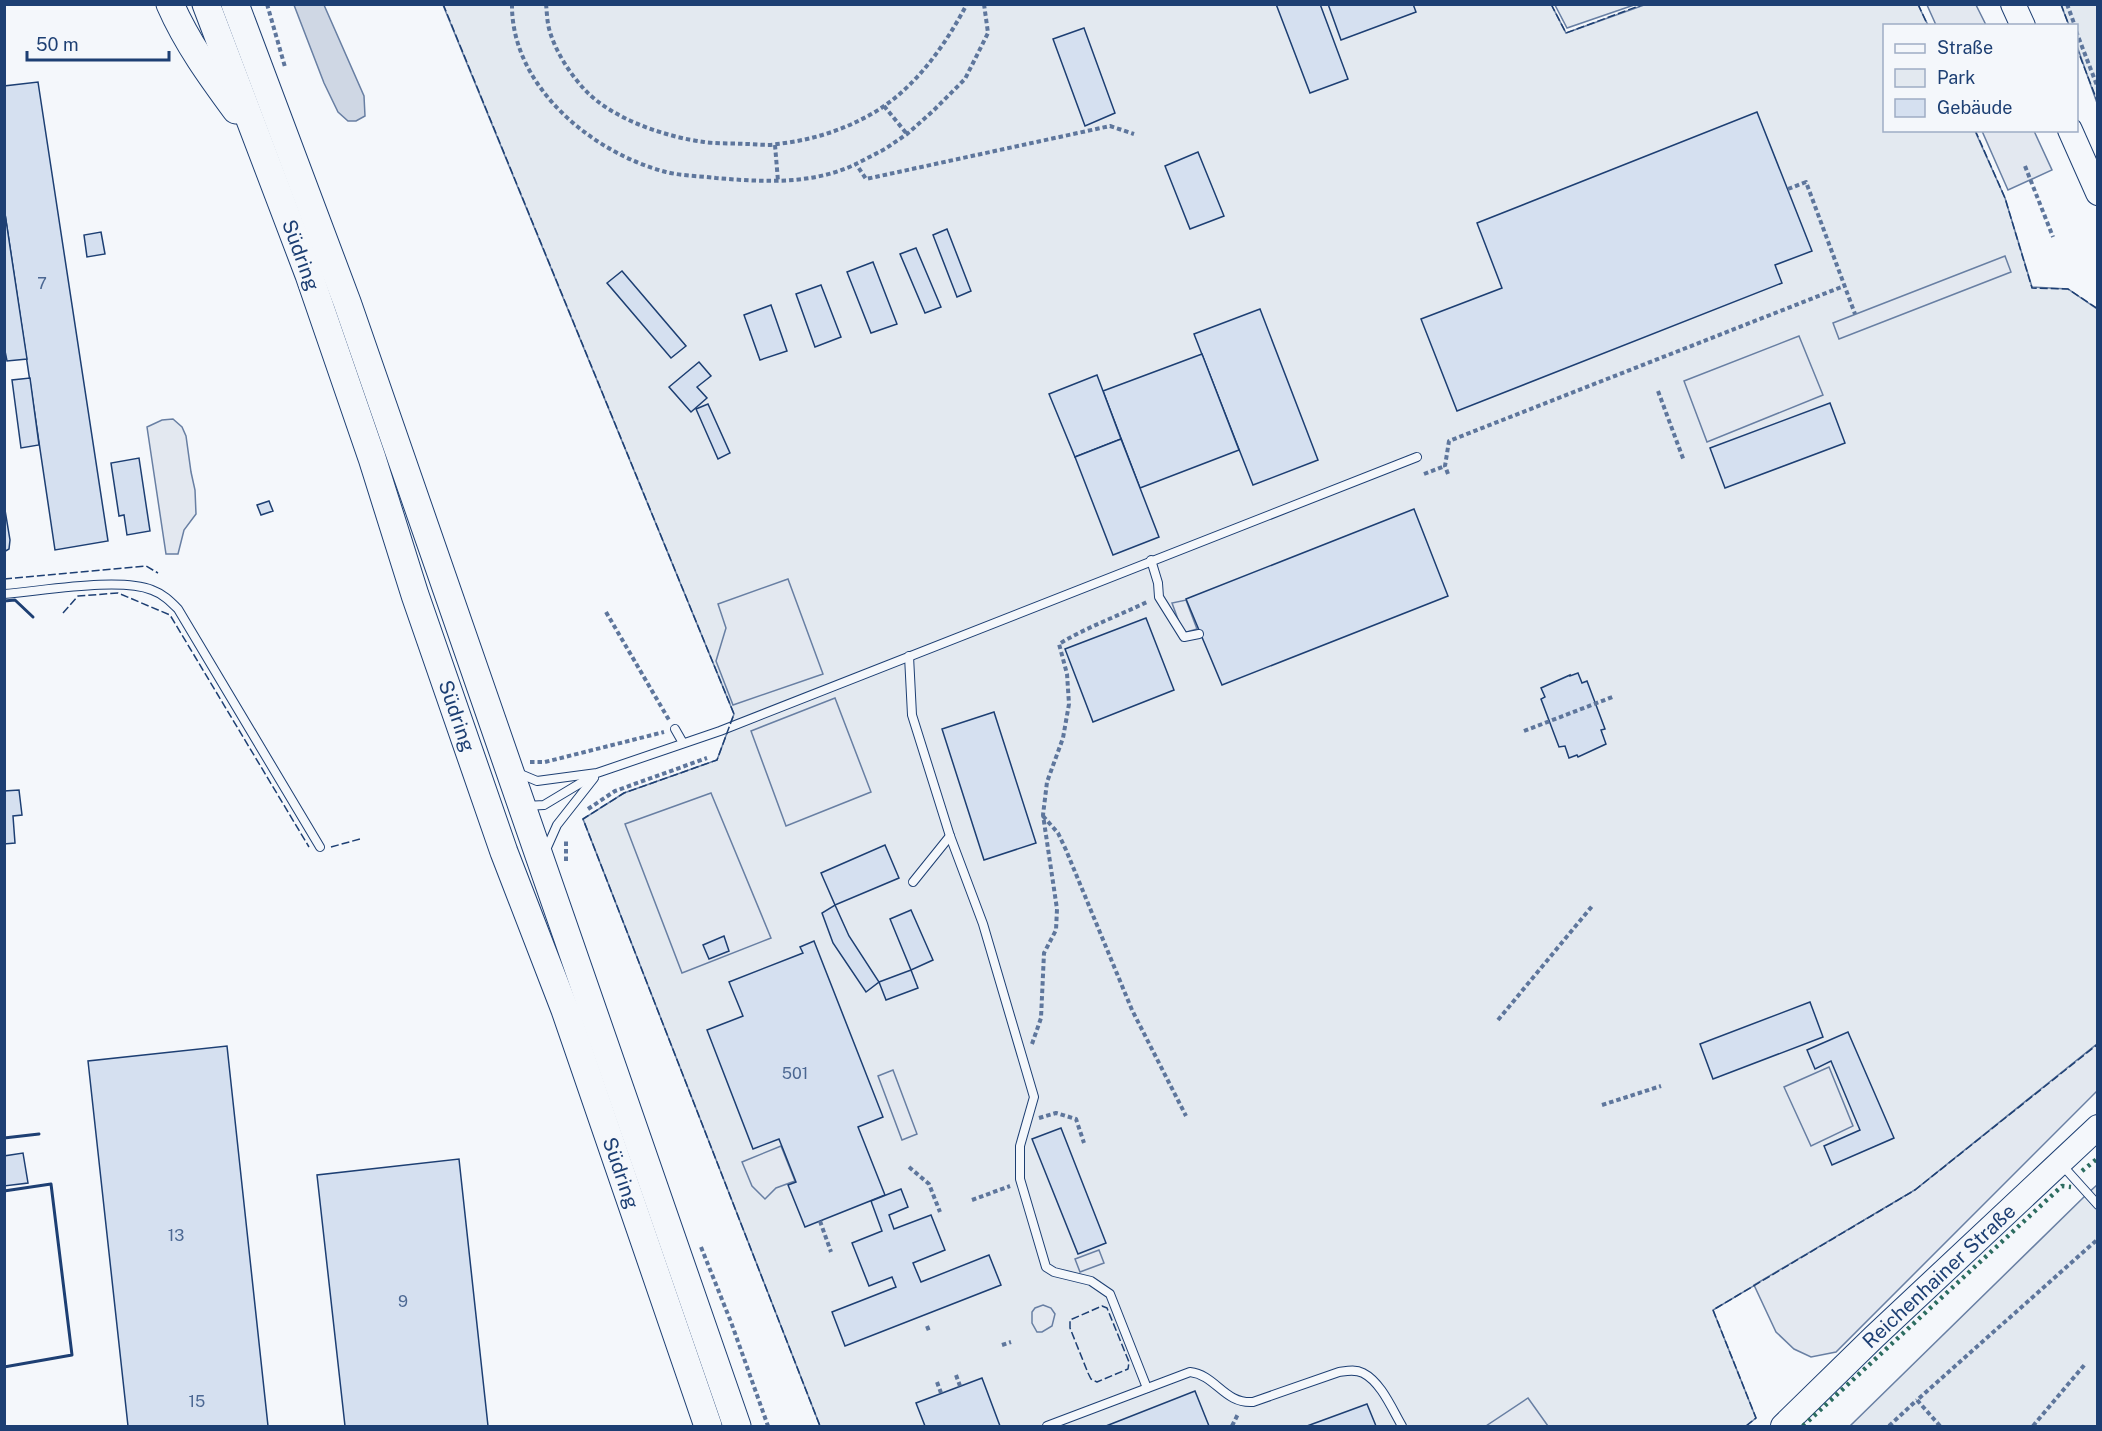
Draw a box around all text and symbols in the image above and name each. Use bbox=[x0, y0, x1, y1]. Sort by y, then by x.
scale bar bbox=[27, 24, 170, 62]
legend bbox=[1883, 24, 2078, 132]
text: 50 m bbox=[36, 34, 79, 55]
text: Straße bbox=[1937, 37, 1993, 58]
text: Park bbox=[1937, 67, 1975, 88]
text: Gebäude bbox=[1937, 97, 2012, 118]
street label: Südring bbox=[277, 216, 325, 294]
house number: 7 bbox=[37, 274, 47, 293]
street label: Südring bbox=[434, 677, 480, 755]
house number: 501 bbox=[782, 1064, 808, 1083]
street label: Südring bbox=[598, 1134, 644, 1212]
street label: Reichenhainer Straße bbox=[1858, 1199, 2020, 1353]
house number: 13 bbox=[168, 1226, 184, 1245]
house number: 9 bbox=[398, 1292, 408, 1311]
house number: 15 bbox=[189, 1392, 205, 1411]

